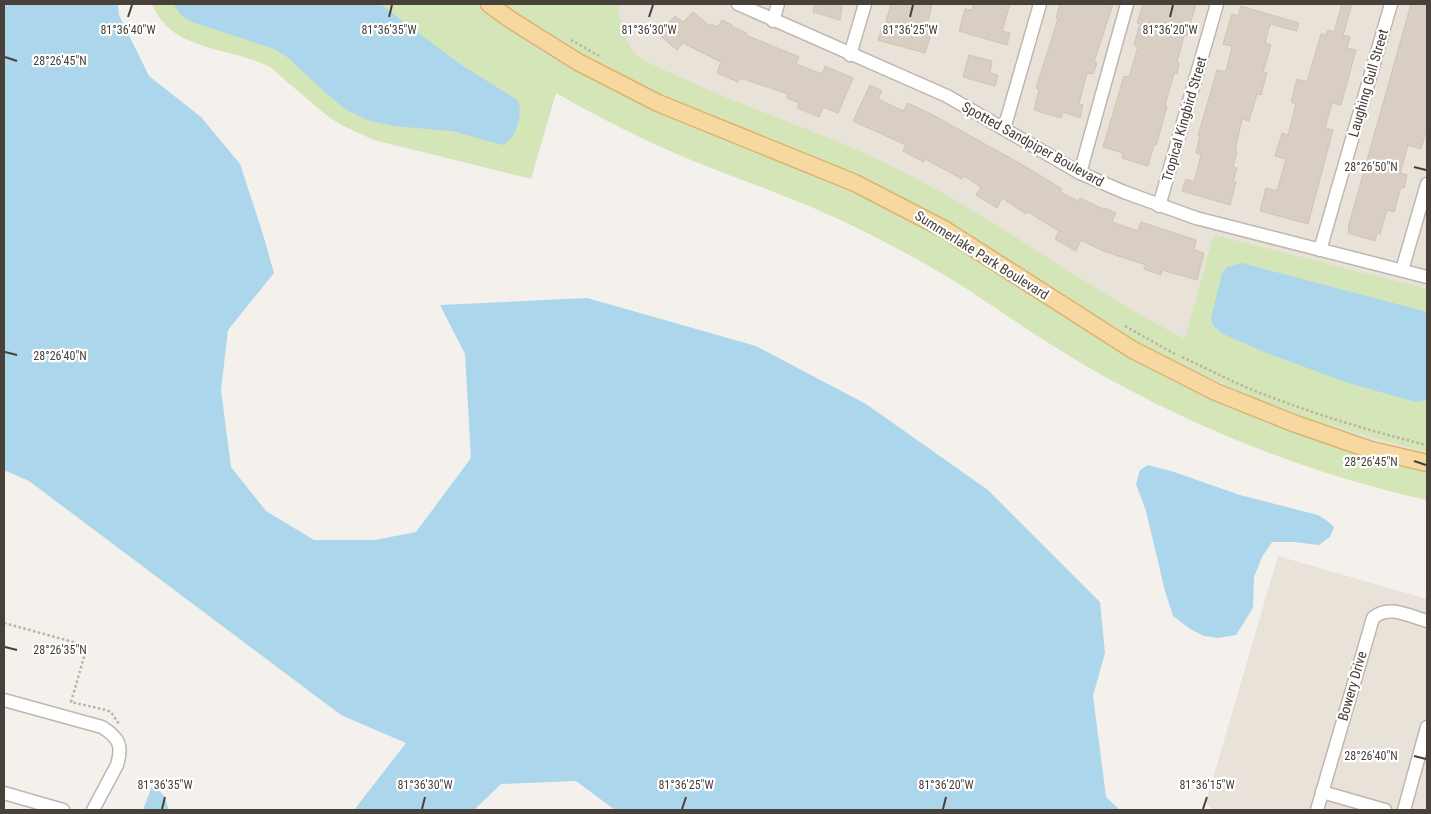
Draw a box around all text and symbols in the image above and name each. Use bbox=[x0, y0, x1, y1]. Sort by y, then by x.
text: 81°36'40"W bbox=[100, 23, 156, 37]
text: 81°36'35"W bbox=[361, 23, 417, 37]
text: 81°36'30"W bbox=[621, 23, 677, 37]
text: 81°36'25"W bbox=[882, 23, 938, 37]
text: 81°36'20"W bbox=[1142, 23, 1198, 37]
street label: Laughing Gull Street bbox=[1345, 27, 1391, 139]
text: 28°26'45"N bbox=[33, 54, 87, 68]
street label: Tropical Kingbird Street bbox=[1158, 55, 1210, 183]
street label: Spotted Sandpiper Boulevard bbox=[959, 98, 1107, 190]
text: 28°26'50"N bbox=[1344, 160, 1398, 174]
street label: Summerlake Park Boulevard bbox=[912, 207, 1052, 303]
text: 28°26'40"N bbox=[33, 349, 87, 363]
text: 28°26'45"N bbox=[1344, 455, 1398, 469]
text: 28°26'35"N bbox=[33, 643, 87, 657]
street label: Bowery Drive bbox=[1334, 649, 1370, 723]
text: 28°26'40"N bbox=[1344, 749, 1398, 763]
text: 81°36'35"W bbox=[137, 778, 193, 792]
text: 81°36'30"W bbox=[397, 778, 453, 792]
text: 81°36'25"W bbox=[658, 778, 714, 792]
text: 81°36'20"W bbox=[918, 778, 974, 792]
text: 81°36'15"W bbox=[1179, 778, 1235, 792]

